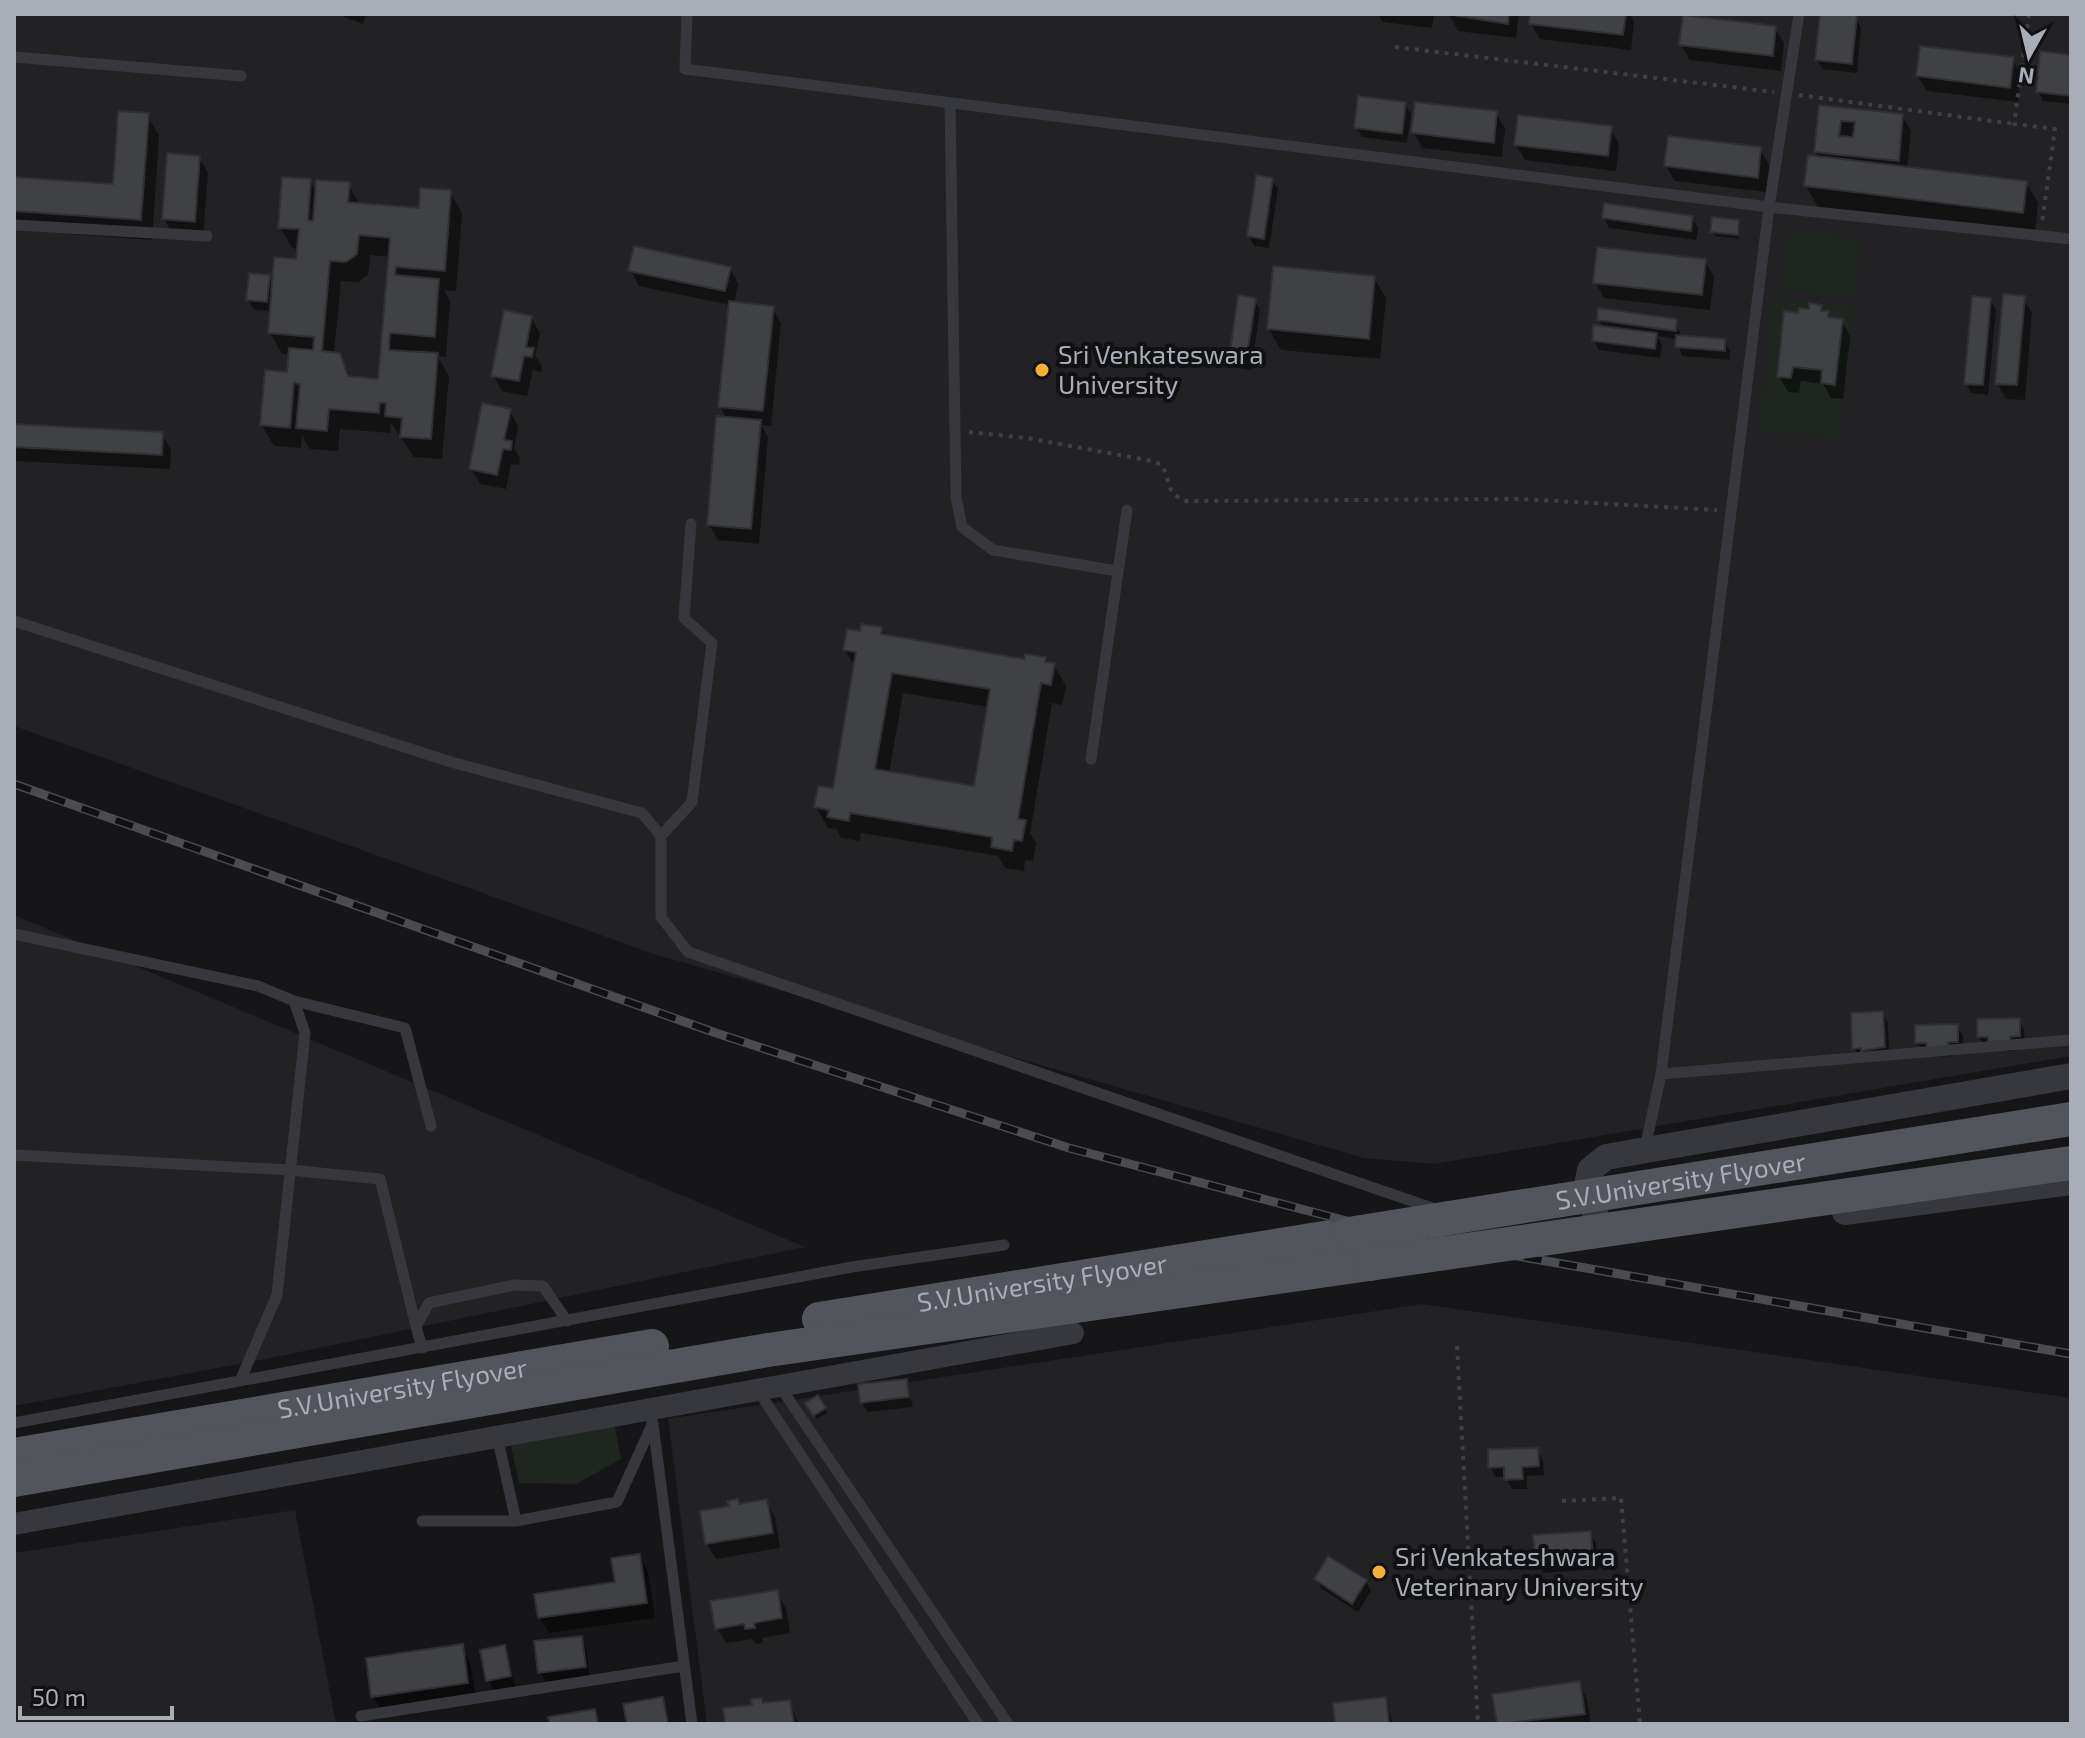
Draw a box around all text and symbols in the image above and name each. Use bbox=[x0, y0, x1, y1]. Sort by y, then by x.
north arrow bbox=[1989, 16, 2069, 96]
text: N bbox=[2016, 63, 2036, 91]
place label: Sri Venkateswara University bbox=[1058, 338, 1263, 399]
marker: Sri Venkateswara University bbox=[1033, 361, 1051, 379]
street label: S.V.University Flyover bbox=[1553, 1144, 1808, 1215]
street label: S.V.University Flyover bbox=[915, 1246, 1169, 1317]
street label: S.V.University Flyover bbox=[275, 1351, 529, 1424]
place label: Sri Venkateshwara Veterinary University bbox=[1395, 1540, 1644, 1601]
marker: Sri Venkateshwara Veterinary University bbox=[1370, 1563, 1388, 1581]
scale bar bbox=[20, 1670, 172, 1720]
text: 50 m bbox=[32, 1682, 86, 1711]

